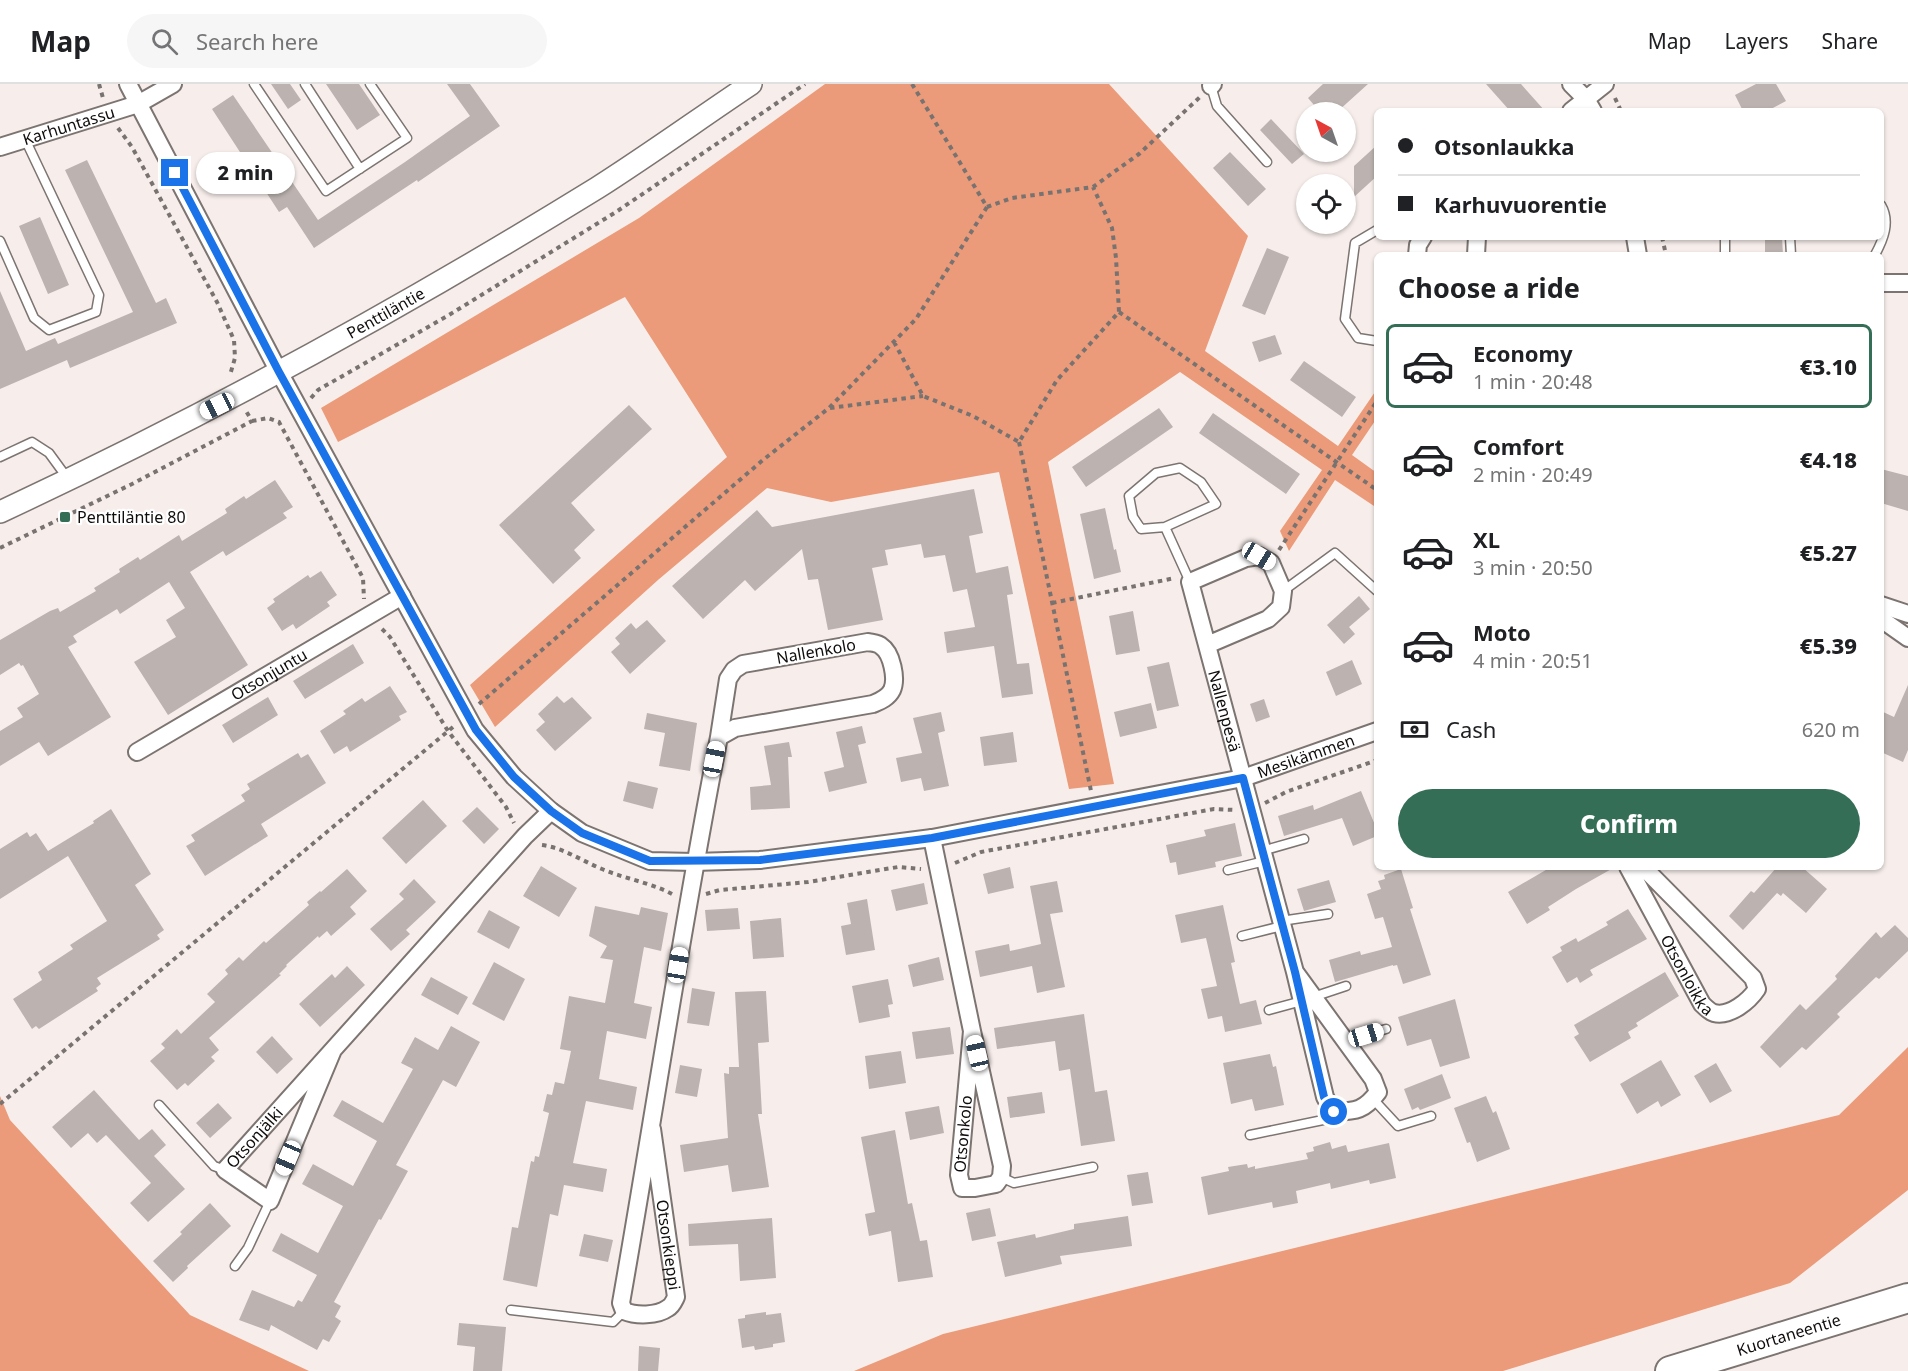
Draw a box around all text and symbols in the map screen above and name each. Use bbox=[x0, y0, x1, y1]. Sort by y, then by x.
search box bbox=[127, 14, 547, 68]
text: Map bbox=[30, 22, 91, 60]
icon: search bbox=[148, 25, 181, 58]
text: Search here bbox=[196, 26, 318, 56]
text: Map bbox=[1648, 27, 1692, 55]
text: Layers bbox=[1725, 27, 1789, 55]
text: Share bbox=[1822, 27, 1878, 55]
street label: Karhuntassu bbox=[20, 101, 117, 150]
north arrow bbox=[1296, 102, 1356, 162]
map controls bbox=[1296, 102, 1356, 234]
text: Otsonlaukka bbox=[1434, 131, 1575, 161]
callout: 2 min bbox=[196, 152, 295, 194]
route end bbox=[161, 159, 188, 186]
text: 2 min bbox=[218, 159, 273, 186]
button: locate bbox=[1296, 174, 1356, 234]
text: Karhuvuorentie bbox=[1434, 189, 1607, 219]
text: Choose a ride bbox=[1398, 269, 1580, 306]
street label: Penttiläntie bbox=[343, 282, 429, 344]
text: Economy bbox=[1473, 338, 1572, 368]
icon: car bbox=[1401, 339, 1455, 393]
text: €3.10 bbox=[1800, 351, 1857, 381]
text: 1 min · 20:48 bbox=[1473, 368, 1593, 395]
car bbox=[197, 390, 237, 422]
text: Comfort bbox=[1473, 431, 1564, 461]
icon: car bbox=[1401, 432, 1455, 486]
text: €4.18 bbox=[1800, 444, 1857, 474]
text: 2 min · 20:49 bbox=[1473, 461, 1593, 488]
place label: Penttiläntie 80 bbox=[77, 506, 186, 528]
marker: Penttiläntie 80 bbox=[58, 510, 72, 524]
text: XL bbox=[1473, 524, 1500, 554]
icon: car bbox=[1401, 525, 1455, 579]
text: €5.27 bbox=[1800, 537, 1857, 567]
car bbox=[1239, 539, 1279, 573]
text: 3 min · 20:50 bbox=[1473, 554, 1593, 581]
text: Moto bbox=[1473, 617, 1531, 647]
icon: car bbox=[1401, 618, 1455, 672]
text: €5.39 bbox=[1800, 630, 1857, 660]
street label: Nallenkolo bbox=[775, 633, 857, 669]
street label: Otsonjuntu bbox=[227, 643, 311, 705]
text: 4 min · 20:51 bbox=[1473, 647, 1593, 674]
street label: Nallenpesä bbox=[1203, 667, 1246, 754]
icon: cash bbox=[1398, 713, 1431, 746]
text: Cash bbox=[1446, 714, 1496, 744]
text: 620 m bbox=[1802, 716, 1860, 743]
street label: Mesikämmen bbox=[1254, 729, 1358, 783]
car bbox=[702, 740, 726, 778]
button: Confirm bbox=[1398, 789, 1860, 858]
street label: Otsonloikka bbox=[1655, 931, 1718, 1021]
car bbox=[666, 946, 690, 984]
car bbox=[1346, 1021, 1386, 1049]
car bbox=[964, 1033, 990, 1073]
street label: Otsonkolo bbox=[948, 1094, 977, 1174]
route start bbox=[1320, 1098, 1347, 1125]
street label: Otsonjälki bbox=[221, 1102, 288, 1173]
car bbox=[273, 1138, 303, 1178]
street label: Otsonkieppi bbox=[651, 1198, 686, 1291]
street label: Kuortaneentie bbox=[1734, 1308, 1843, 1361]

